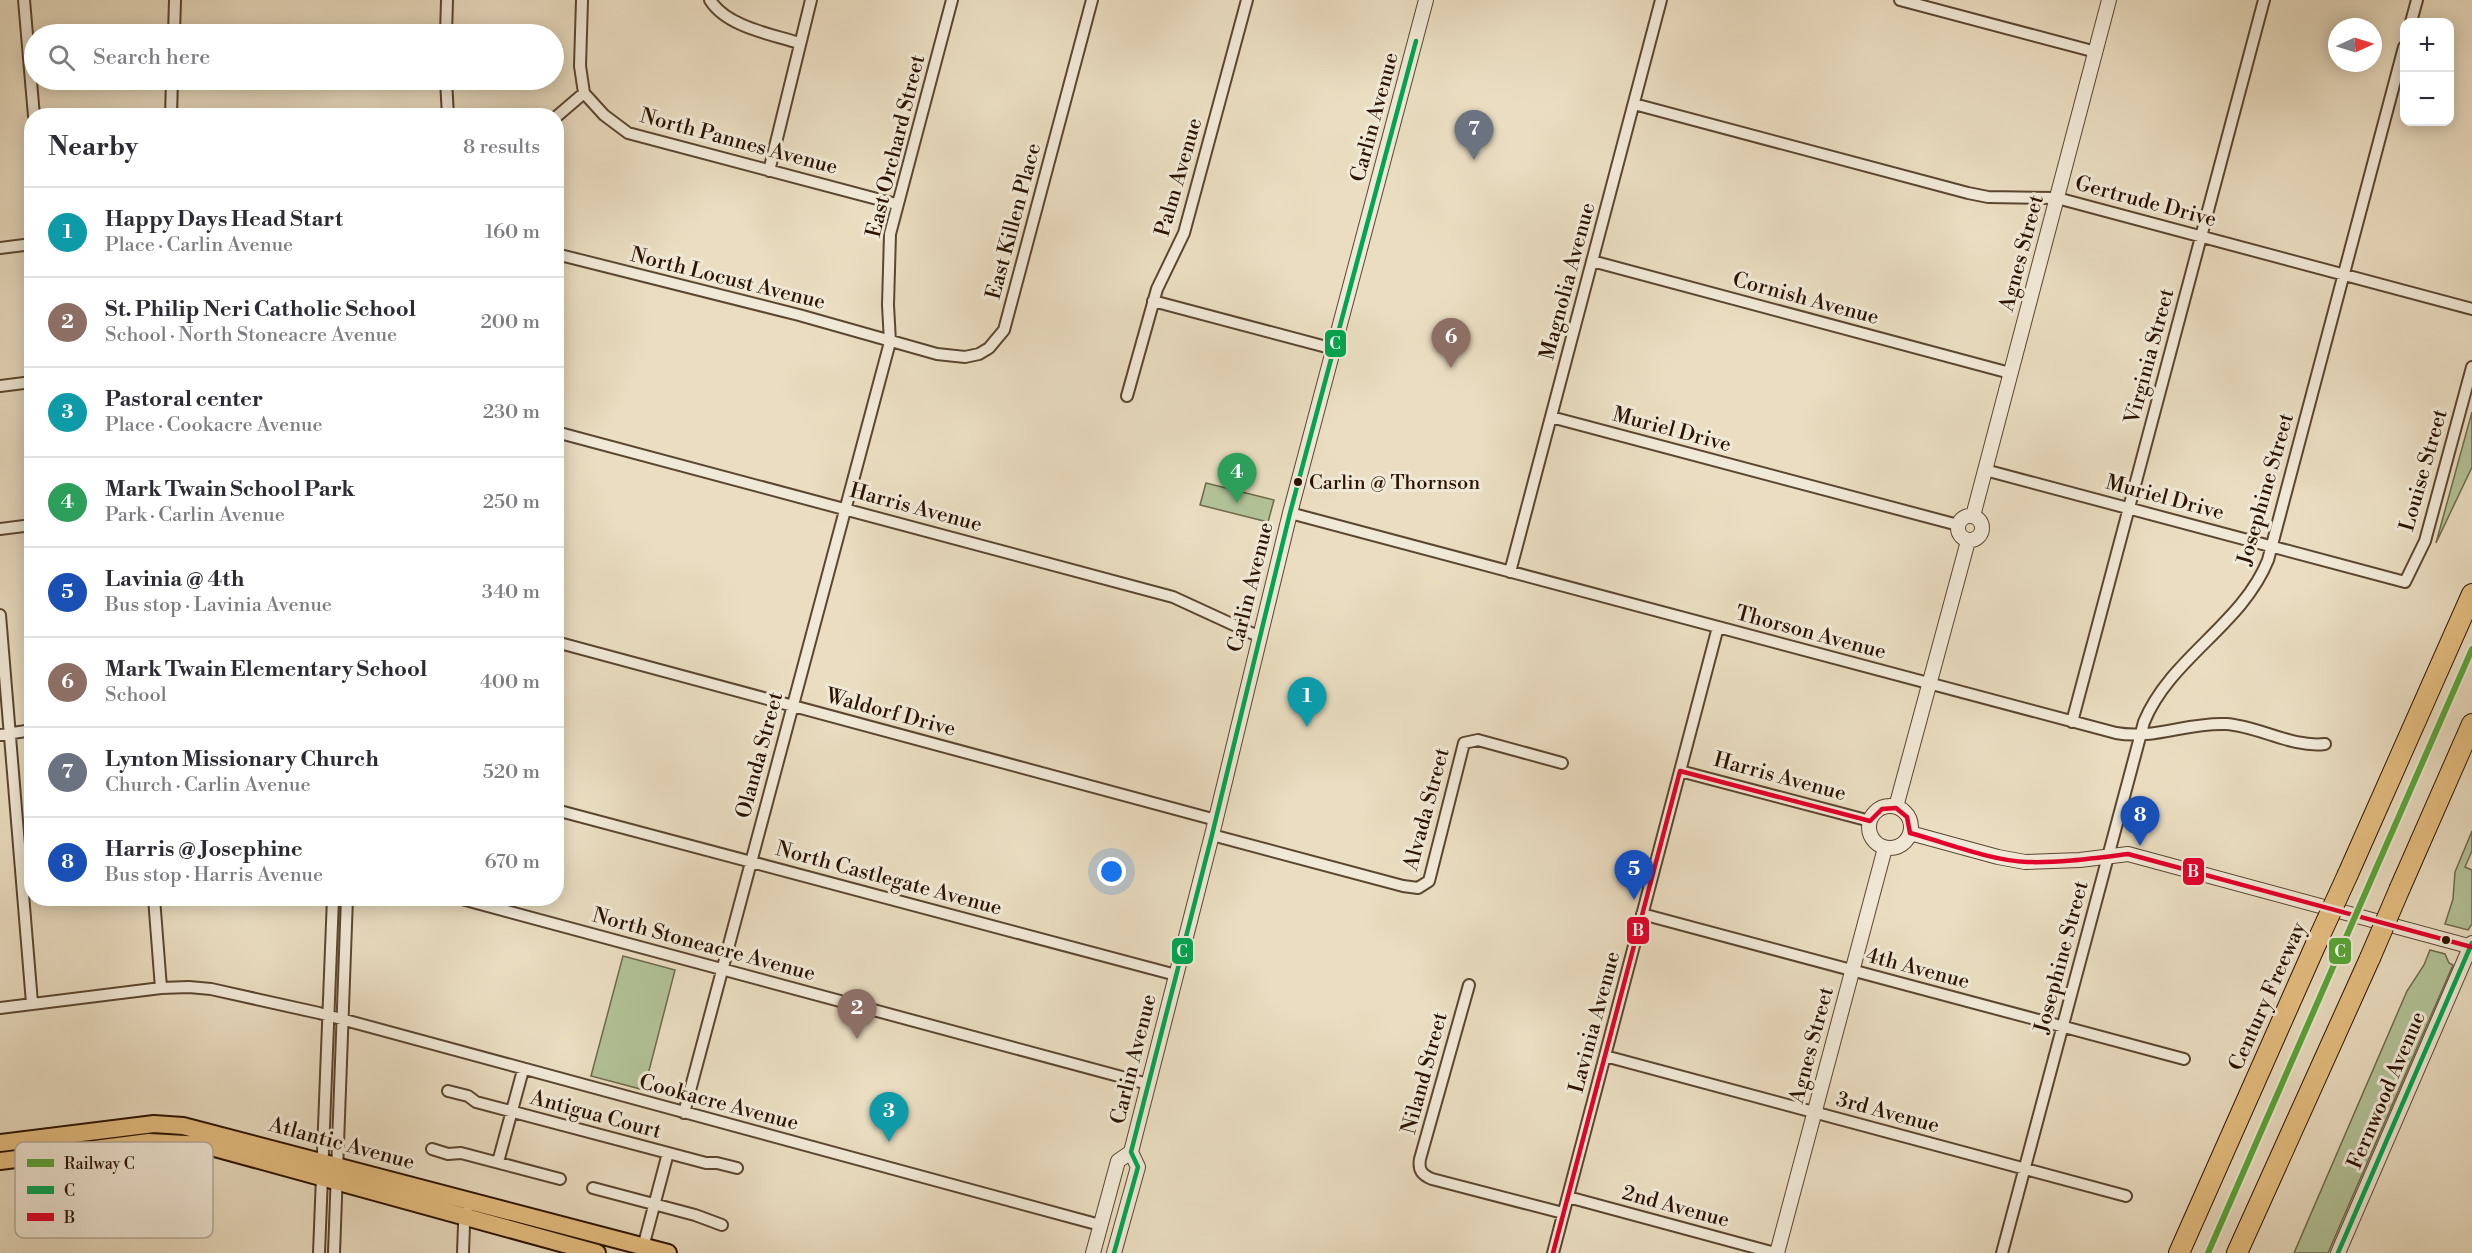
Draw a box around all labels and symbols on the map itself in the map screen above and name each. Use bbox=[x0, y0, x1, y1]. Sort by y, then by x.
north arrow bbox=[2328, 18, 2382, 72]
street label: Carlin Avenue bbox=[1345, 50, 1405, 185]
street label: East Orchard Street bbox=[861, 52, 931, 240]
street label: North Pannes Avenue bbox=[637, 103, 840, 181]
pin: 7 bbox=[1454, 110, 1494, 160]
street label: Palm Avenue bbox=[1150, 115, 1208, 240]
street label: East Killen Place bbox=[981, 140, 1047, 302]
street label: Gertrude Drive bbox=[2072, 171, 2219, 233]
street label: Agnes Street bbox=[1994, 192, 2050, 315]
street label: Magnolia Avenue bbox=[1534, 200, 1601, 363]
street label: North Locust Avenue bbox=[628, 242, 828, 316]
street label: Cornish Avenue bbox=[1730, 267, 1882, 331]
street label: Virginia Street bbox=[2119, 285, 2181, 428]
pin: 6 bbox=[1432, 318, 1470, 368]
line badge: C bbox=[1324, 329, 1347, 358]
text: C bbox=[1329, 334, 1341, 354]
street label: Muriel Drive bbox=[1610, 402, 1734, 458]
street label: Louise Street bbox=[2394, 406, 2454, 534]
street label: Josephine Street bbox=[2232, 410, 2300, 569]
pin: 4 bbox=[1218, 454, 1256, 503]
street label: Muriel Drive bbox=[2103, 470, 2227, 526]
place label: Carlin @ Thornson bbox=[1309, 471, 1480, 496]
marker: Carlin @ Thornson bbox=[1292, 476, 1304, 488]
street label: Harris Avenue bbox=[847, 478, 985, 538]
street label: Carlin Avenue bbox=[1222, 520, 1280, 655]
street label: Thorson Avenue bbox=[1733, 600, 1889, 666]
pin: 1 bbox=[1288, 678, 1326, 727]
street label: Waldorf Drive bbox=[822, 683, 958, 743]
street label: Olanda Street bbox=[731, 689, 789, 821]
street label: Alvada Street bbox=[1398, 745, 1456, 874]
street label: Harris Avenue bbox=[1711, 747, 1849, 807]
pin: 8 bbox=[2120, 796, 2160, 846]
street label: North Castlegate Avenue bbox=[773, 836, 1005, 922]
pin: 5 bbox=[1614, 850, 1654, 900]
your location bbox=[1097, 857, 1126, 886]
line badge: B bbox=[2182, 857, 2205, 886]
text: B bbox=[2187, 862, 2199, 882]
street label: Josephine Street bbox=[2029, 878, 2095, 1037]
street label: North Stoneacre Avenue bbox=[589, 903, 818, 987]
line badge: B bbox=[1626, 916, 1650, 945]
street label: Century Freeway bbox=[2223, 917, 2313, 1075]
text: B bbox=[1632, 921, 1644, 941]
unlabelled marker bbox=[2440, 934, 2452, 946]
line badge: C bbox=[1171, 937, 1194, 965]
line badge: C bbox=[2328, 937, 2352, 965]
text: C bbox=[1176, 942, 1188, 962]
text: C bbox=[2334, 942, 2346, 962]
street label: 4th Avenue bbox=[1863, 943, 1972, 995]
street label: Lavinia Avenue bbox=[1564, 949, 1626, 1096]
street label: Agnes Street bbox=[1784, 984, 1840, 1107]
pin: 2 bbox=[838, 990, 876, 1039]
street label: Carlin Avenue bbox=[1105, 992, 1163, 1127]
street label: Fernwood Avenue bbox=[2342, 1008, 2432, 1173]
street label: Niland Street bbox=[1396, 1009, 1454, 1137]
street label: Cookacre Avenue bbox=[636, 1069, 801, 1137]
street label: Antigua Court bbox=[527, 1085, 665, 1145]
street label: 3rd Avenue bbox=[1833, 1087, 1942, 1139]
pin: 3 bbox=[870, 1092, 908, 1142]
street label: Atlantic Avenue bbox=[265, 1112, 418, 1176]
legend bbox=[15, 1142, 213, 1238]
text: Railway C bbox=[64, 1154, 135, 1174]
street label: 2nd Avenue bbox=[1619, 1180, 1732, 1234]
text: C bbox=[64, 1181, 75, 1201]
text: B bbox=[63, 1208, 75, 1228]

